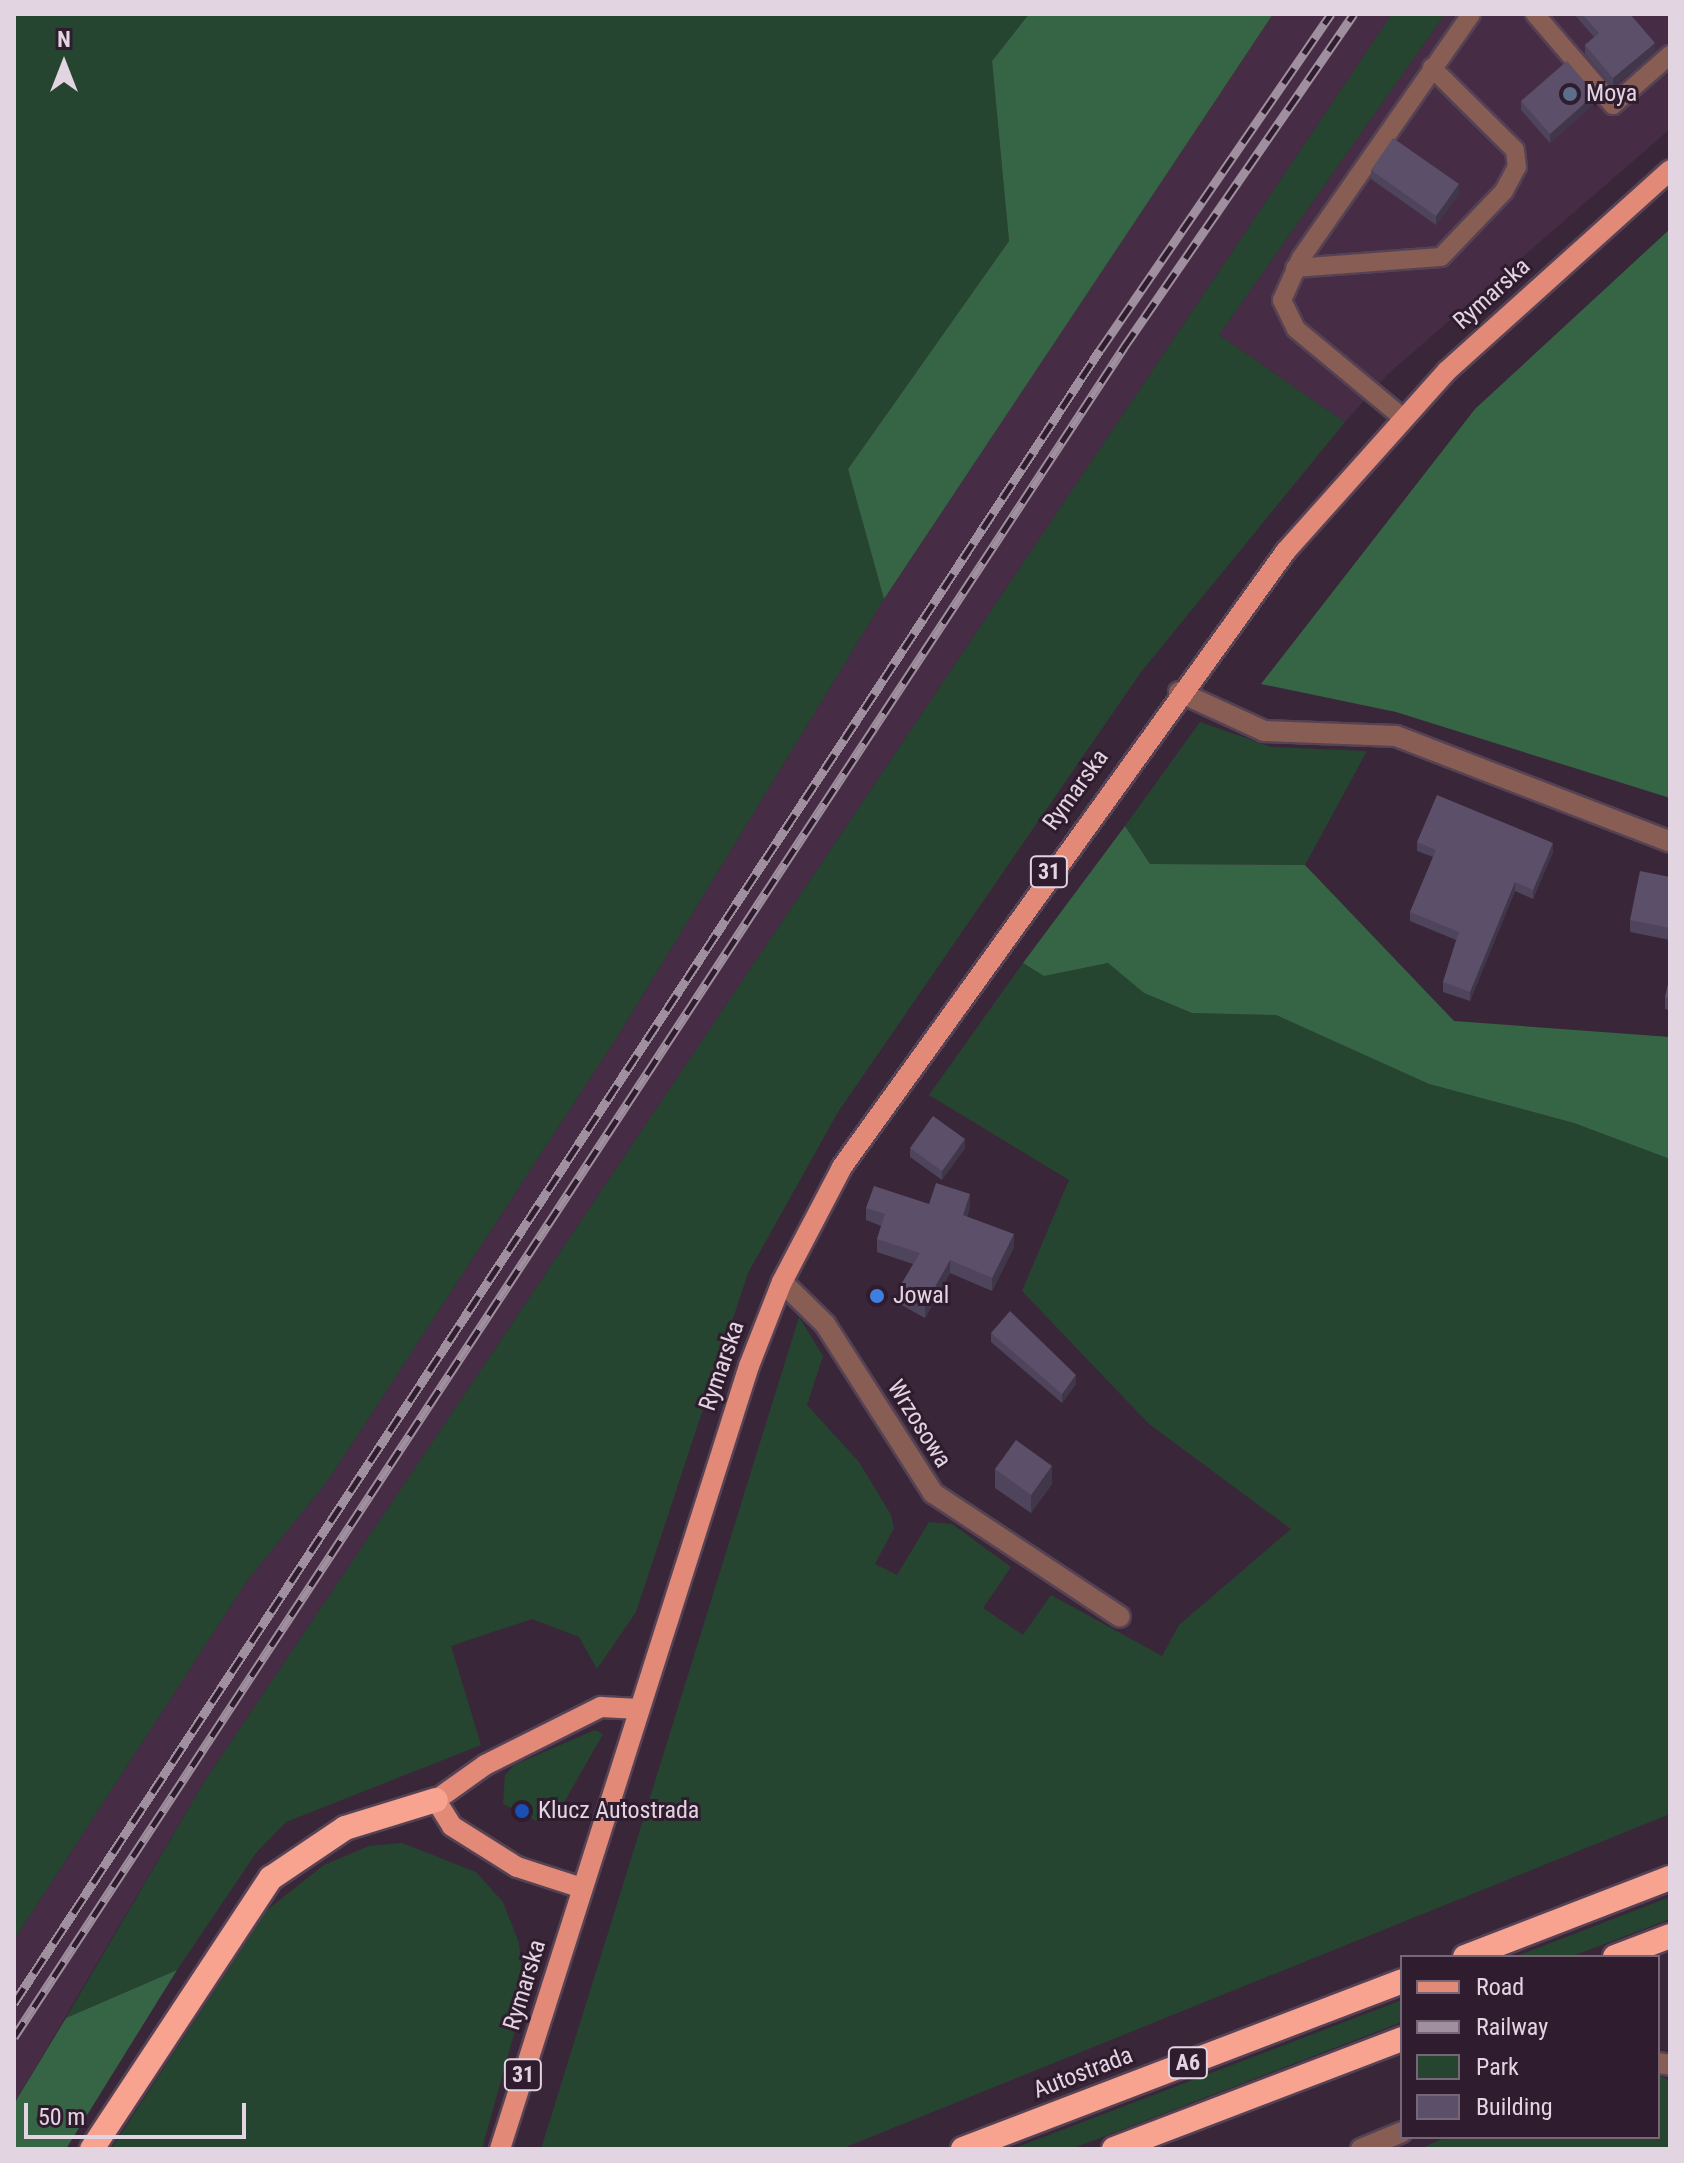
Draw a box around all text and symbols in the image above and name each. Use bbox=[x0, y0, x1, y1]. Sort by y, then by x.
north arrow bbox=[24, 24, 104, 104]
text: N bbox=[57, 27, 71, 52]
place label: Moya bbox=[1586, 80, 1637, 108]
marker: Moya bbox=[1561, 85, 1579, 103]
street label: Rymarska bbox=[1448, 252, 1536, 336]
street label: Rymarska bbox=[1037, 744, 1115, 836]
road number: 31 bbox=[1029, 854, 1069, 890]
place label: Jowal bbox=[893, 1282, 949, 1310]
marker: Jowal bbox=[868, 1287, 886, 1305]
street label: Rymarska bbox=[693, 1317, 751, 1415]
street label: Wrzosowa bbox=[881, 1375, 957, 1473]
place label: Klucz Autostrada bbox=[538, 1797, 699, 1825]
marker: Klucz Autostrada bbox=[513, 1802, 531, 1820]
street label: Rymarska bbox=[498, 1936, 552, 2034]
legend bbox=[1400, 1955, 1660, 2139]
text: Road bbox=[1476, 1973, 1524, 2001]
text: Railway bbox=[1476, 2013, 1548, 2041]
street label: Autostrada bbox=[1029, 2041, 1137, 2105]
road number: A6 bbox=[1166, 2045, 1210, 2081]
text: Park bbox=[1476, 2053, 1519, 2081]
road number: 31 bbox=[503, 2057, 543, 2093]
scale bar bbox=[28, 2087, 250, 2137]
text: Building bbox=[1476, 2093, 1553, 2121]
text: 50 m bbox=[38, 2103, 85, 2131]

